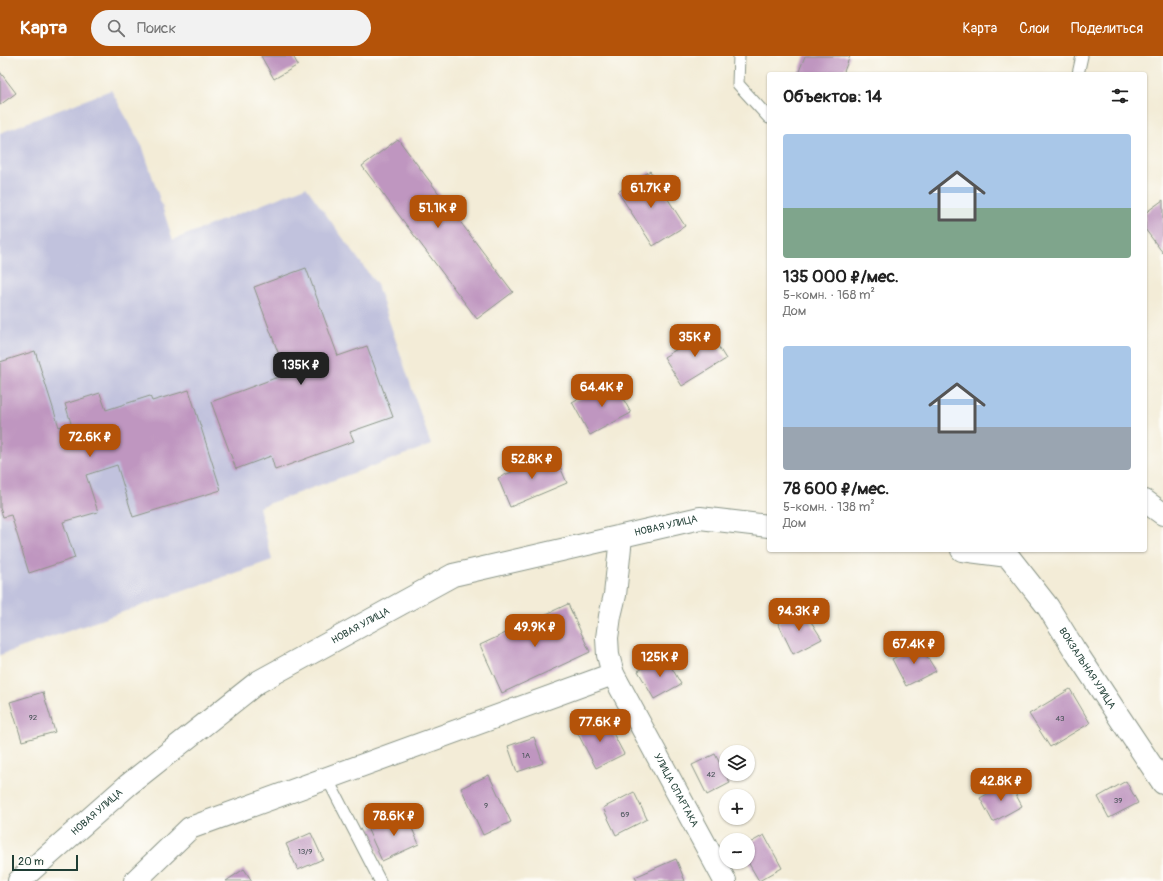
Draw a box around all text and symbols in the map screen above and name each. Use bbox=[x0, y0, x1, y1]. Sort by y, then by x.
search box bbox=[91, 10, 371, 46]
text: Карта bbox=[20, 16, 67, 40]
icon: search bbox=[105, 17, 127, 39]
text: Поиск bbox=[137, 19, 176, 38]
text: Карта bbox=[963, 20, 997, 37]
text: Слои bbox=[1019, 20, 1049, 37]
text: Поделиться bbox=[1071, 20, 1143, 37]
icon: filters bbox=[1109, 85, 1131, 107]
text: Объектов: 14 bbox=[783, 86, 882, 107]
icon: home bbox=[921, 160, 993, 232]
pin: 61.7K ₽ bbox=[614, 175, 688, 209]
text: 61.7K ₽ bbox=[631, 180, 671, 196]
pin: 51.1K ₽ bbox=[401, 195, 475, 229]
text: 51.1K ₽ bbox=[419, 200, 457, 216]
text: 135 000 ₽/мес. bbox=[783, 266, 899, 287]
text: 5-комн. · 168 m² bbox=[783, 287, 875, 303]
text: Дом bbox=[783, 303, 806, 319]
pin: 35K ₽ bbox=[667, 324, 723, 358]
text: 35K ₽ bbox=[679, 329, 711, 345]
pin: 135K ₽ bbox=[268, 352, 334, 386]
text: 135K ₽ bbox=[282, 357, 320, 373]
icon: home bbox=[921, 372, 993, 444]
pin: 64.4K ₽ bbox=[565, 374, 639, 408]
text: 64.4K ₽ bbox=[580, 379, 624, 395]
pin: 72.6K ₽ bbox=[53, 424, 127, 458]
text: 72.6K ₽ bbox=[68, 429, 112, 445]
pin: 52.8K ₽ bbox=[495, 446, 569, 480]
text: 52.8K ₽ bbox=[511, 451, 553, 467]
text: 78 600 ₽/мес. bbox=[783, 478, 889, 499]
text: 5-комн. · 138 m² bbox=[783, 499, 875, 515]
street label: НОВАЯ УЛИЦА bbox=[633, 513, 699, 539]
text: Дом bbox=[783, 515, 806, 531]
pin: 94.3K ₽ bbox=[762, 598, 836, 632]
text: 94.3K ₽ bbox=[778, 603, 820, 619]
street label: НОВАЯ УЛИЦА bbox=[329, 605, 392, 647]
pin: 49.9K ₽ bbox=[498, 614, 572, 648]
text: 49.9K ₽ bbox=[514, 619, 556, 635]
street label: ВОКЗАЛЬНАЯ УЛИЦА bbox=[1056, 625, 1118, 712]
pin: 67.4K ₽ bbox=[877, 631, 951, 665]
text: 67.4K ₽ bbox=[892, 636, 936, 652]
pin: 125K ₽ bbox=[627, 644, 693, 678]
text: 125K ₽ bbox=[641, 649, 679, 665]
pin: 77.6K ₽ bbox=[563, 709, 637, 743]
house number: 92 bbox=[29, 713, 38, 722]
text: 77.6K ₽ bbox=[579, 714, 621, 730]
house number: 43 bbox=[1055, 714, 1065, 723]
map controls bbox=[719, 745, 755, 869]
button: layers bbox=[719, 745, 755, 781]
house number: 1А bbox=[522, 751, 530, 760]
street label: УЛИЦА СПАРТАКА bbox=[651, 751, 701, 830]
pin: 42.8K ₽ bbox=[964, 768, 1038, 802]
house number: 42 bbox=[706, 770, 716, 779]
text: 42.8K ₽ bbox=[980, 773, 1022, 789]
street label: НОВАЯ УЛИЦА bbox=[69, 786, 126, 838]
button: + bbox=[719, 789, 755, 825]
house number: 39 bbox=[1114, 796, 1122, 805]
house number: 9 bbox=[484, 801, 488, 810]
pin: 78.6K ₽ bbox=[357, 803, 431, 837]
text: 78.6K ₽ bbox=[373, 808, 415, 824]
house number: 69 bbox=[621, 810, 629, 819]
button: − bbox=[719, 833, 755, 869]
house number: 13/9 bbox=[298, 847, 312, 856]
scale bar bbox=[12, 853, 78, 872]
text: 20 m bbox=[18, 855, 44, 868]

